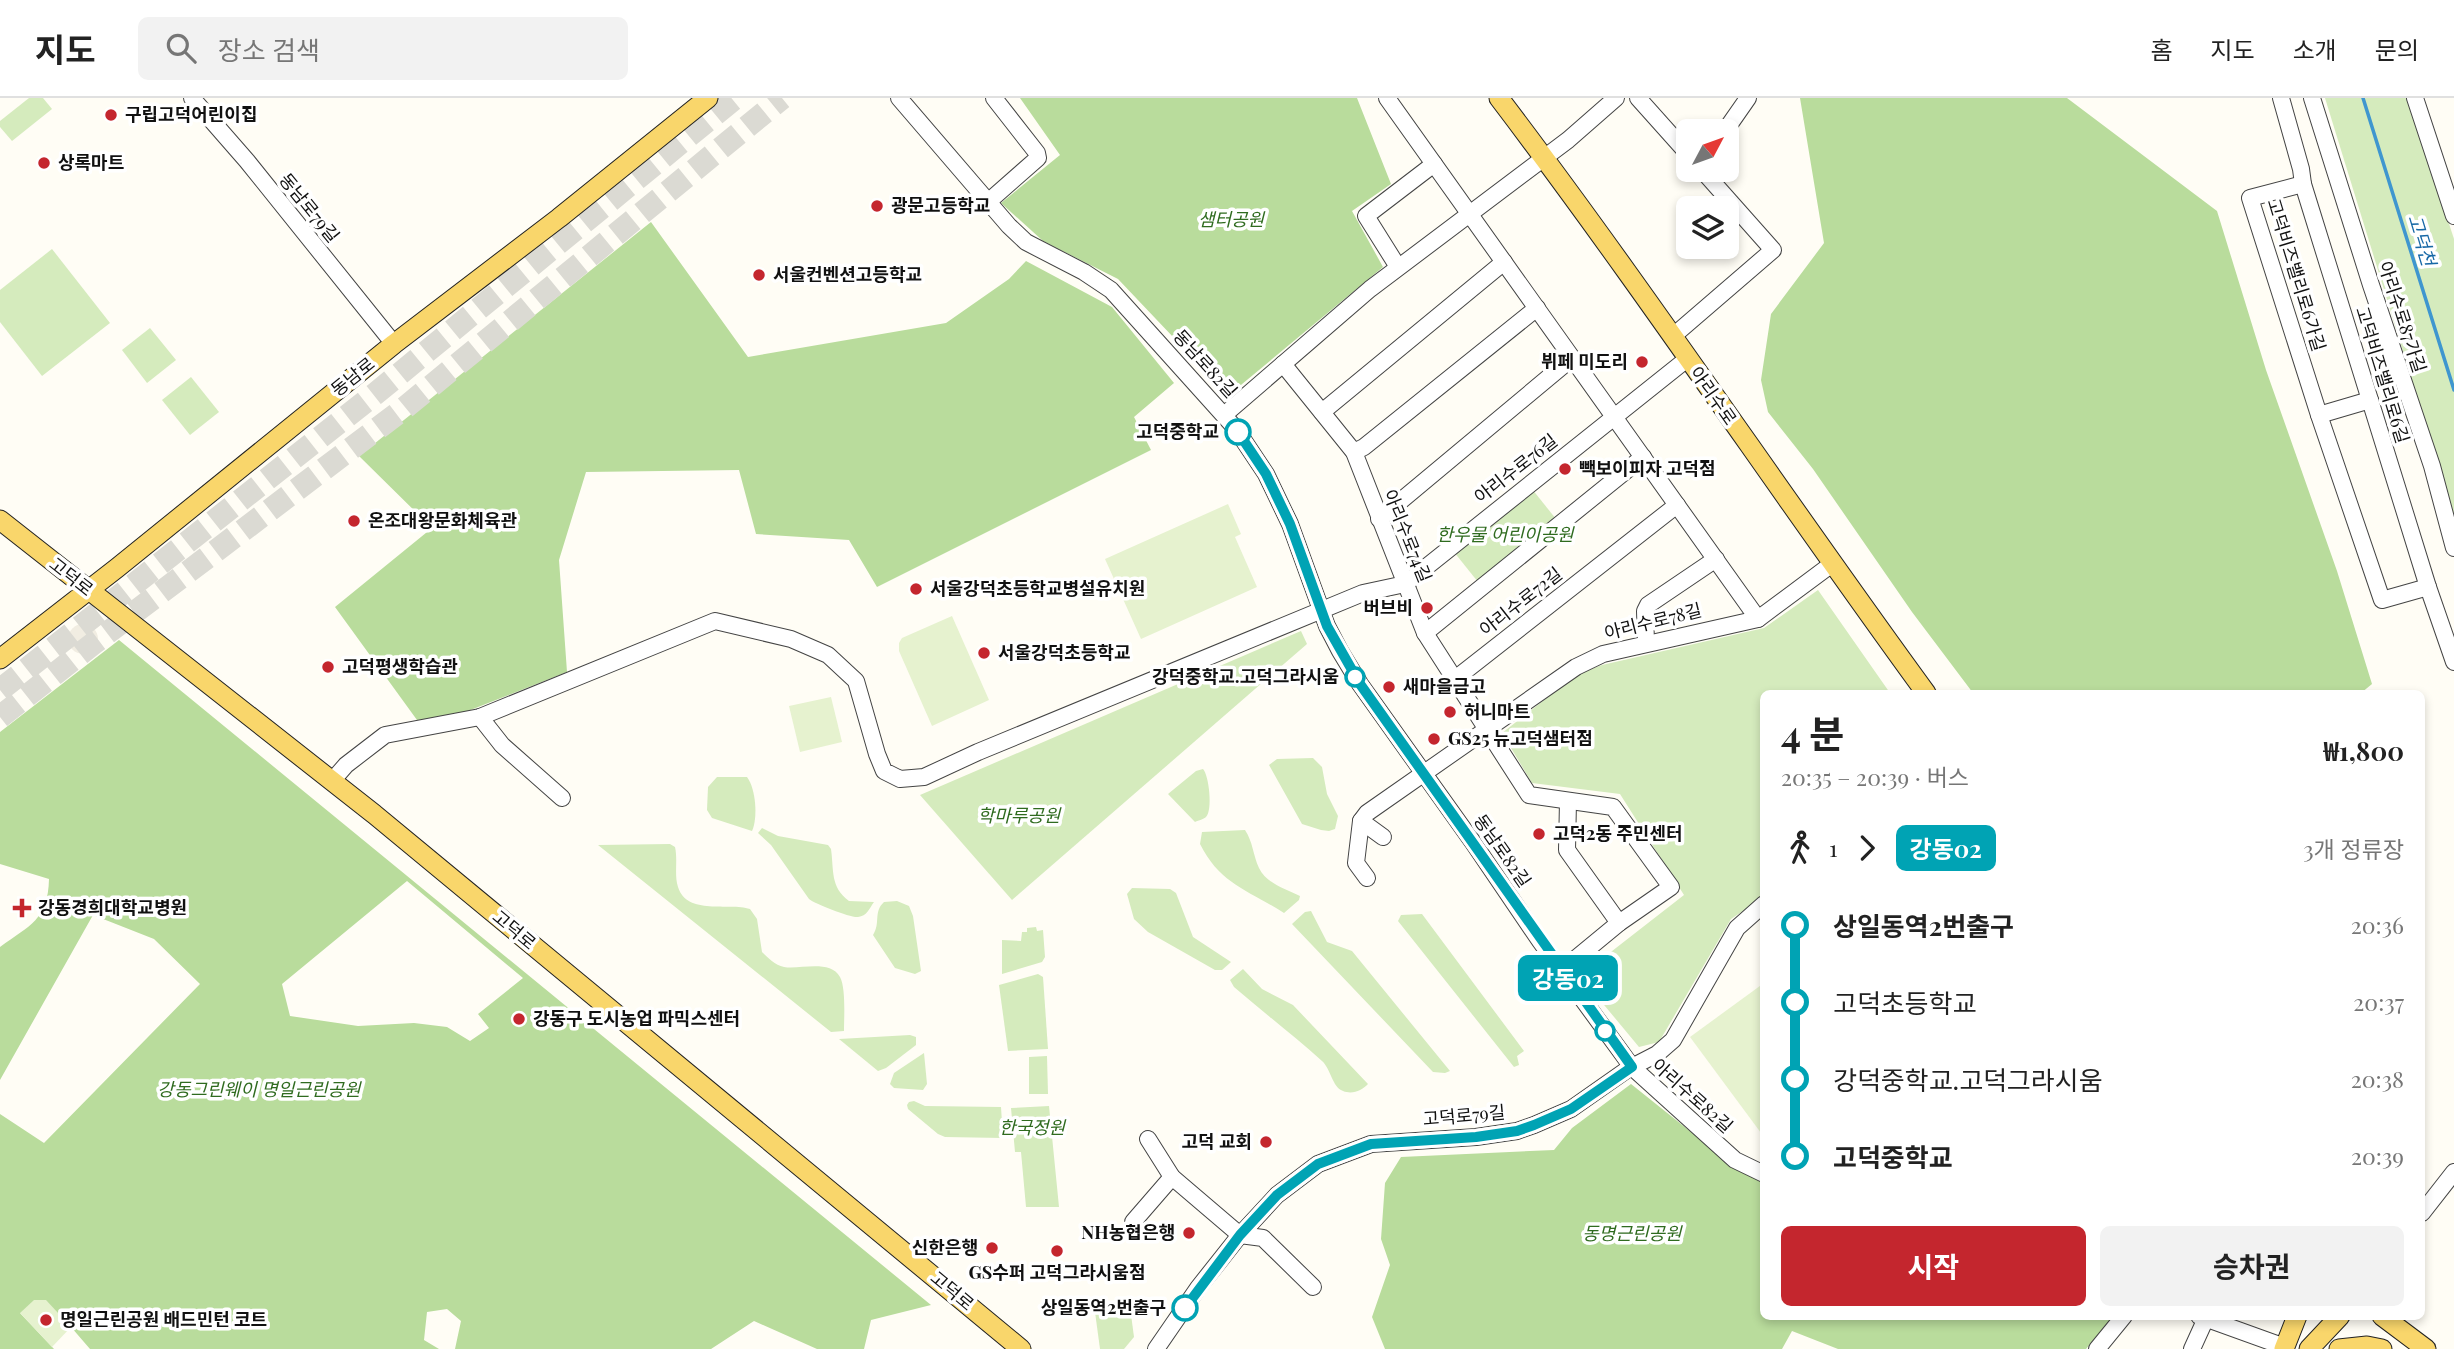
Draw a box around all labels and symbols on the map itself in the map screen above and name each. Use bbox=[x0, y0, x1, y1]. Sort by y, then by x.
place label: 구립고덕어린이집 bbox=[125, 102, 257, 126]
marker: 구립고덕어린이집 bbox=[103, 107, 119, 123]
north arrow bbox=[1676, 119, 1740, 182]
place label: 상록마트 bbox=[58, 150, 124, 174]
marker: 상록마트 bbox=[36, 155, 52, 171]
street label: 동남로79길 bbox=[274, 168, 345, 247]
place label: 광문고등학교 bbox=[891, 193, 990, 217]
street label: 고덕비즈밸리로6가길 bbox=[2262, 195, 2332, 354]
marker: 광문고등학교 bbox=[869, 198, 885, 214]
park label: 샘터공원 bbox=[1198, 207, 1266, 231]
water label: 고덕천 bbox=[2403, 211, 2443, 270]
street label: 아리수로87가길 bbox=[2374, 258, 2432, 376]
place label: 서울컨벤션고등학교 bbox=[773, 262, 922, 286]
marker: 서울컨벤션고등학교 bbox=[751, 267, 767, 283]
street label: 고덕비즈밸리로6길 bbox=[2351, 303, 2415, 446]
street label: 동남로82길 bbox=[1169, 324, 1243, 403]
place label: 뷔페 미도리 bbox=[1541, 349, 1628, 373]
street label: 동남로 bbox=[326, 351, 379, 401]
marker: 뷔페 미도리 bbox=[1634, 354, 1650, 370]
street label: 아리수로 bbox=[1685, 361, 1743, 429]
place label: 고덕중학교 bbox=[1136, 419, 1219, 443]
marker: 고덕중학교 bbox=[1225, 419, 1251, 445]
street label: 아리수로76길 bbox=[1469, 428, 1562, 508]
place label: 빽보이피자 고덕점 bbox=[1579, 456, 1716, 480]
marker: 빽보이피자 고덕점 bbox=[1557, 461, 1573, 477]
street label: 아리수로74길 bbox=[1378, 486, 1437, 586]
place label: 온조대왕문화체육관 bbox=[368, 508, 517, 532]
marker: 온조대왕문화체육관 bbox=[346, 513, 362, 529]
park label: 한우물 어린이공원 bbox=[1436, 522, 1575, 546]
street label: 고덕로 bbox=[45, 551, 99, 601]
street label: 아리수로72길 bbox=[1474, 561, 1567, 641]
place label: 서울강덕초등학교병설유치원 bbox=[930, 576, 1145, 600]
marker: 서울강덕초등학교병설유치원 bbox=[908, 581, 924, 597]
place label: 버브비 bbox=[1363, 595, 1413, 619]
street label: 아리수로78길 bbox=[1602, 597, 1704, 645]
marker: 버브비 bbox=[1419, 600, 1435, 616]
place label: 서울강덕초등학교 bbox=[998, 640, 1130, 664]
marker: 서울강덕초등학교 bbox=[976, 645, 992, 661]
place label: 고덕평생학습관 bbox=[342, 654, 458, 678]
marker: 고덕평생학습관 bbox=[320, 659, 336, 675]
place label: 강덕중학교.고덕그라시움 bbox=[1152, 664, 1339, 688]
marker: 강덕중학교.고덕그라시움 bbox=[1345, 667, 1365, 687]
place label: 새마을금고 bbox=[1403, 674, 1486, 698]
marker: 새마을금고 bbox=[1381, 679, 1397, 695]
place label: 허니마트 bbox=[1464, 699, 1530, 723]
marker: 허니마트 bbox=[1442, 704, 1458, 720]
place label: GS25 뉴고덕샘터점 bbox=[1448, 726, 1593, 750]
marker: GS25 뉴고덕샘터점 bbox=[1426, 731, 1442, 747]
park label: 학마루공원 bbox=[978, 803, 1062, 827]
street label: 동남로82길 bbox=[1469, 809, 1537, 892]
place label: 고덕2동 주민센터 bbox=[1553, 821, 1683, 845]
marker: 고덕2동 주민센터 bbox=[1531, 826, 1547, 842]
place label: 강동경희대학교병원 bbox=[38, 895, 187, 919]
marker: 강동경희대학교병원 bbox=[12, 898, 32, 918]
street label: 고덕로 bbox=[488, 904, 541, 954]
line badge: 강동02 bbox=[1519, 955, 1617, 1001]
place label: 강동구 도시농업 파믹스센터 bbox=[533, 1006, 740, 1030]
marker: 강동구 도시농업 파믹스센터 bbox=[511, 1011, 527, 1027]
unlabelled marker bbox=[1595, 1021, 1615, 1041]
street label: 아리수로82길 bbox=[1647, 1053, 1738, 1138]
park label: 강동그린웨이 명일근린공원 bbox=[157, 1077, 362, 1101]
street label: 고덕로79길 bbox=[1422, 1099, 1506, 1131]
park label: 한국정원 bbox=[999, 1115, 1067, 1139]
place label: 고덕 교회 bbox=[1182, 1129, 1252, 1153]
marker: 고덕 교회 bbox=[1258, 1134, 1274, 1150]
place label: NH농협은행 bbox=[1081, 1220, 1175, 1244]
park label: 동명근린공원 bbox=[1582, 1221, 1683, 1245]
marker: NH농협은행 bbox=[1181, 1225, 1197, 1241]
place label: 신한은행 bbox=[912, 1235, 978, 1259]
marker: 신한은행 bbox=[984, 1240, 1000, 1256]
marker: GS수퍼 고덕그라시움점 bbox=[1049, 1243, 1065, 1259]
place label: GS수퍼 고덕그라시움점 bbox=[969, 1260, 1145, 1284]
street label: 고덕로 bbox=[926, 1265, 979, 1315]
place label: 상일동역2번출구 bbox=[1041, 1295, 1166, 1319]
marker: 상일동역2번출구 bbox=[1172, 1295, 1198, 1321]
place label: 명일근린공원 배드민턴 코트 bbox=[60, 1307, 267, 1331]
marker: 명일근린공원 배드민턴 코트 bbox=[38, 1312, 54, 1328]

